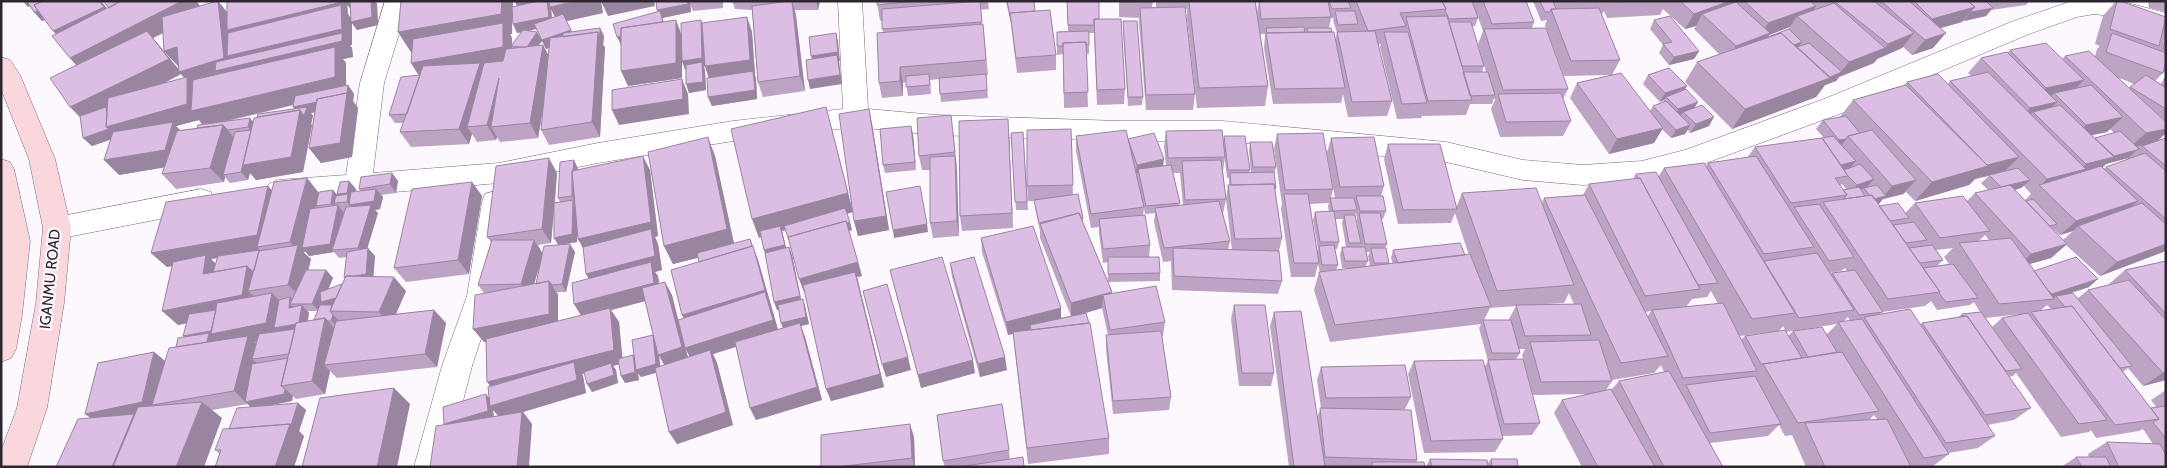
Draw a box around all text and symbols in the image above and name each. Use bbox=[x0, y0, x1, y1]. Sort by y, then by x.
street label: IGANMU ROAD bbox=[36, 228, 64, 330]

